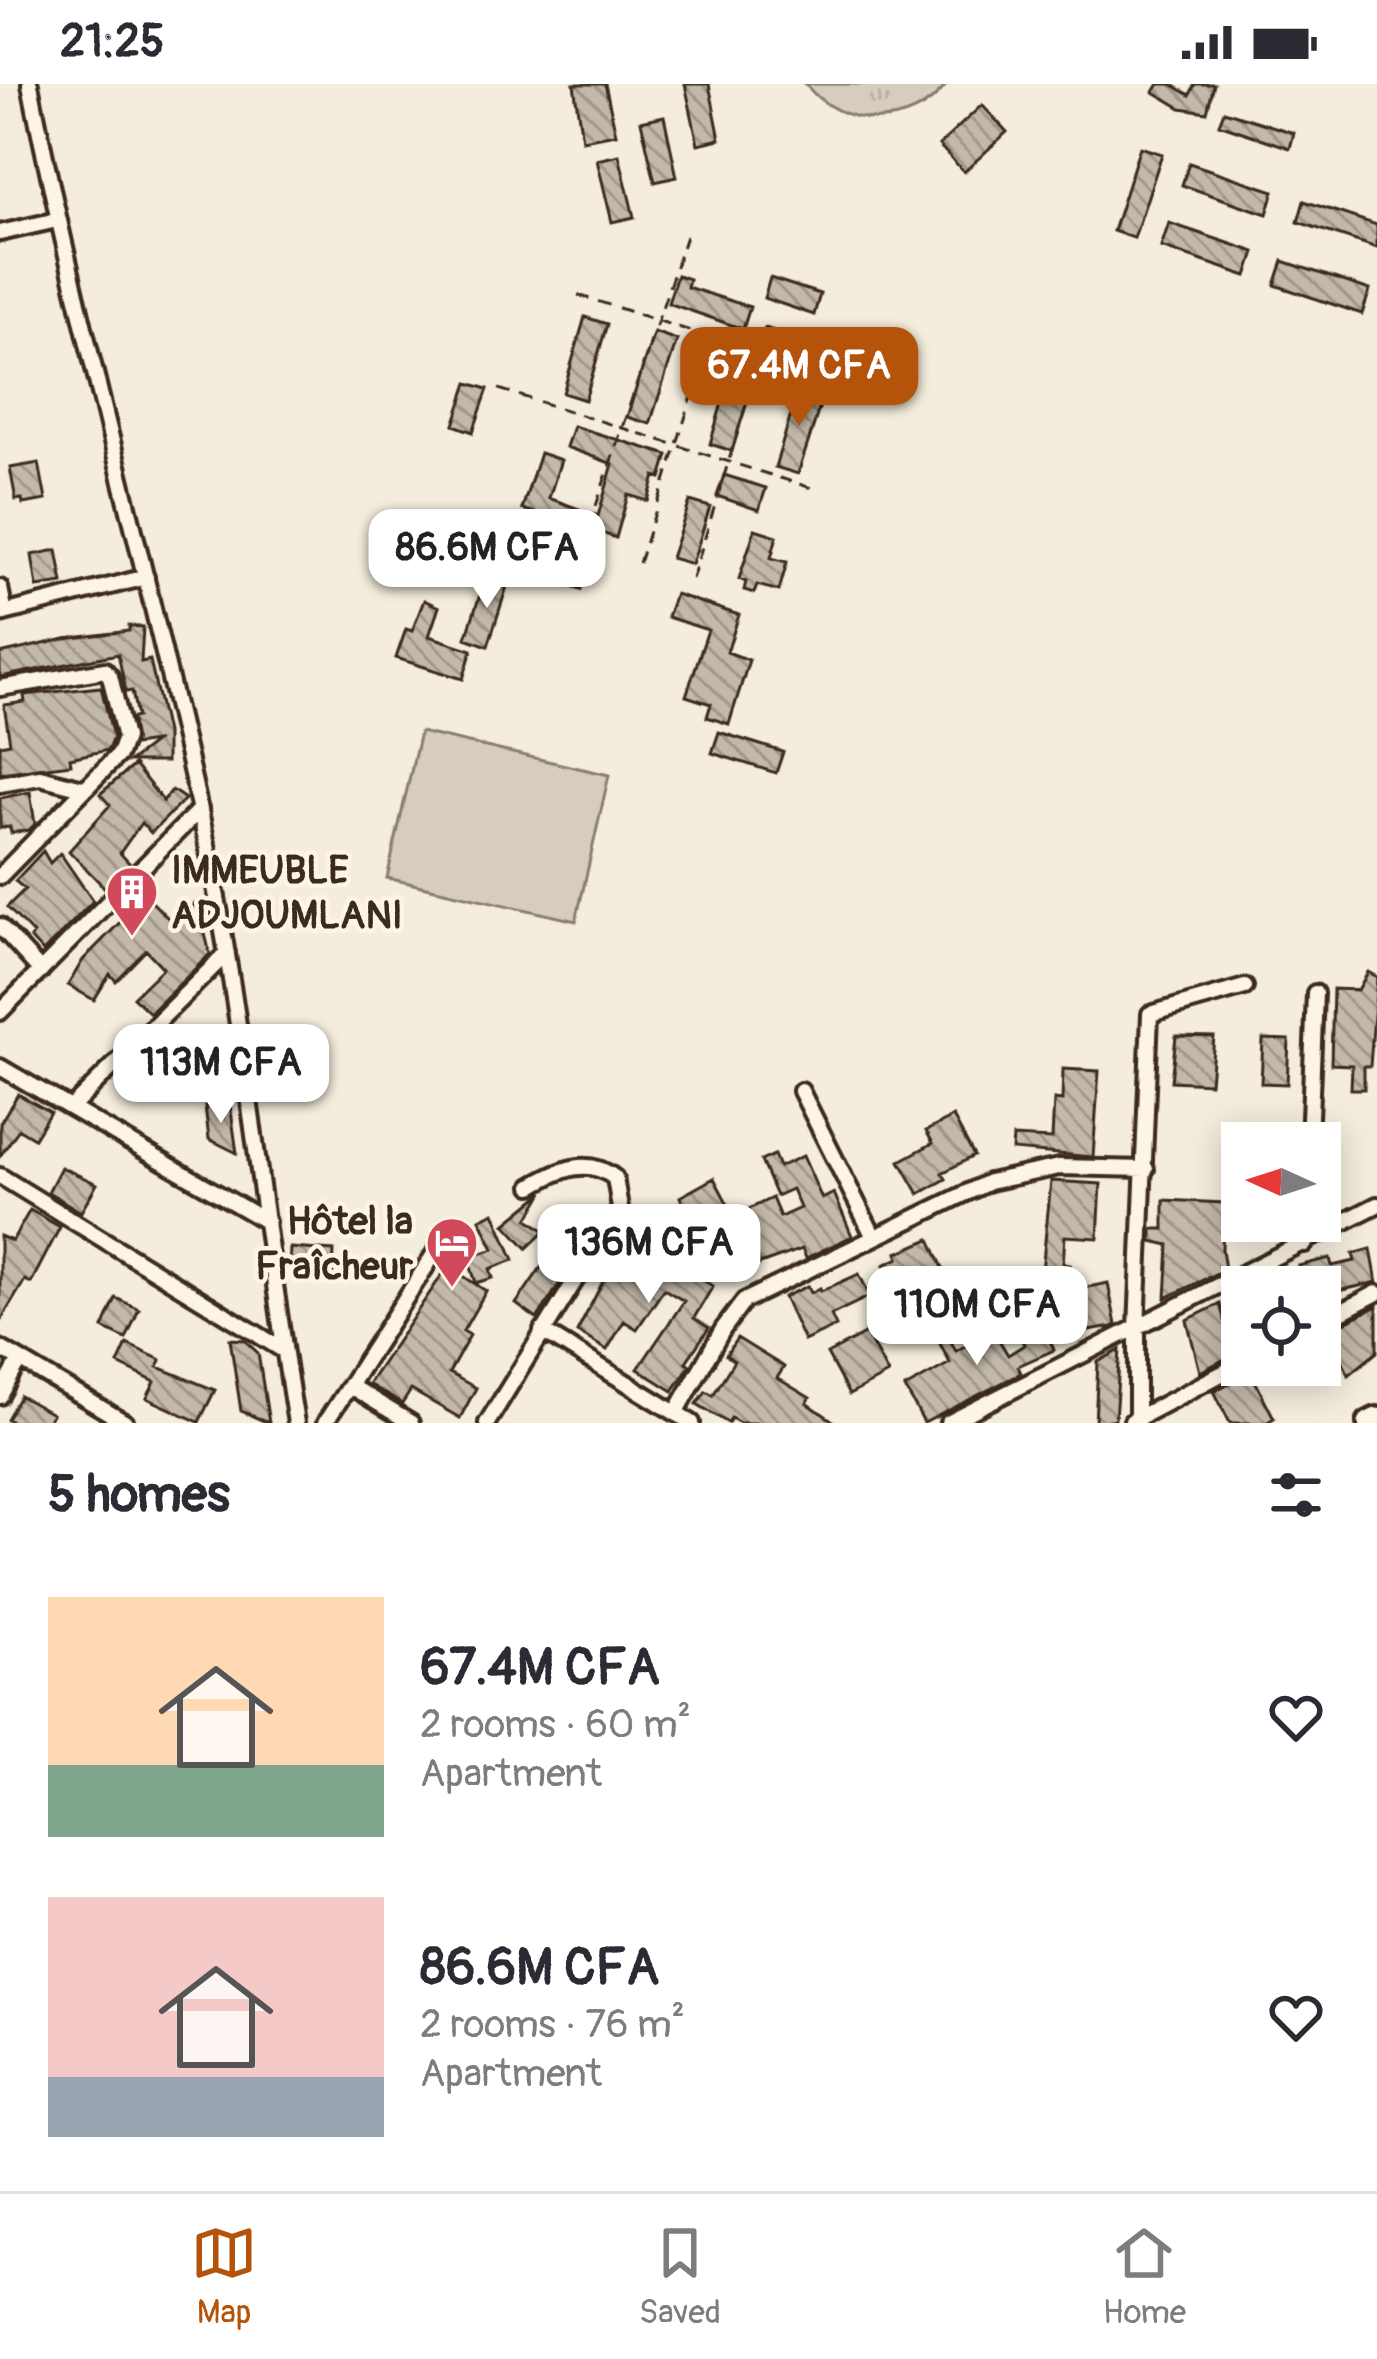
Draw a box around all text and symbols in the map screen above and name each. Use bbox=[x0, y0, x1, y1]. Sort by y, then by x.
text: 21:25 bbox=[60, 14, 164, 70]
pin: 67.4M CFA bbox=[662, 327, 936, 429]
text: 67.4M CFA bbox=[707, 341, 891, 390]
pin: 86.6M CFA bbox=[350, 509, 624, 611]
text: 86.6M CFA bbox=[396, 523, 579, 572]
place label: IMMEUBLE ADJOUMLANI bbox=[171, 846, 403, 940]
building icon: IMMEUBLE ADJOUMLANI bbox=[104, 864, 160, 938]
pin: 113M CFA bbox=[97, 1024, 345, 1126]
text: 113M CFA bbox=[140, 1038, 302, 1087]
north arrow bbox=[1221, 1122, 1341, 1242]
map controls bbox=[1221, 1122, 1341, 1386]
place label: Hôtel la Fraîcheur bbox=[255, 1197, 414, 1291]
pin: 136M CFA bbox=[525, 1204, 773, 1306]
hotel icon: Hôtel la Fraîcheur bbox=[424, 1215, 480, 1289]
text: 136M CFA bbox=[564, 1218, 734, 1267]
pin: 110M CFA bbox=[853, 1266, 1101, 1368]
button: locate bbox=[1221, 1266, 1341, 1386]
text: 110M CFA bbox=[894, 1280, 1060, 1329]
icon: filters bbox=[1263, 1462, 1329, 1528]
text: 5 homes bbox=[48, 1463, 230, 1527]
text: 67.4M CFA bbox=[420, 1636, 660, 1700]
icon: home bbox=[144, 1645, 288, 1789]
icon: heart bbox=[1263, 1684, 1329, 1750]
text: 2 rooms · 60 m² bbox=[420, 1700, 691, 1749]
text: Apartment bbox=[420, 1749, 602, 1798]
text: 86.6M CFA bbox=[420, 1936, 659, 2000]
icon: home bbox=[144, 1945, 288, 2089]
icon: heart bbox=[1263, 1984, 1329, 2050]
text: 2 rooms · 76 m² bbox=[420, 2000, 685, 2049]
text: Apartment bbox=[420, 2049, 602, 2098]
tab: Map bbox=[191, 2220, 257, 2333]
tab: Saved bbox=[639, 2220, 721, 2333]
tab: Home bbox=[1103, 2220, 1186, 2333]

